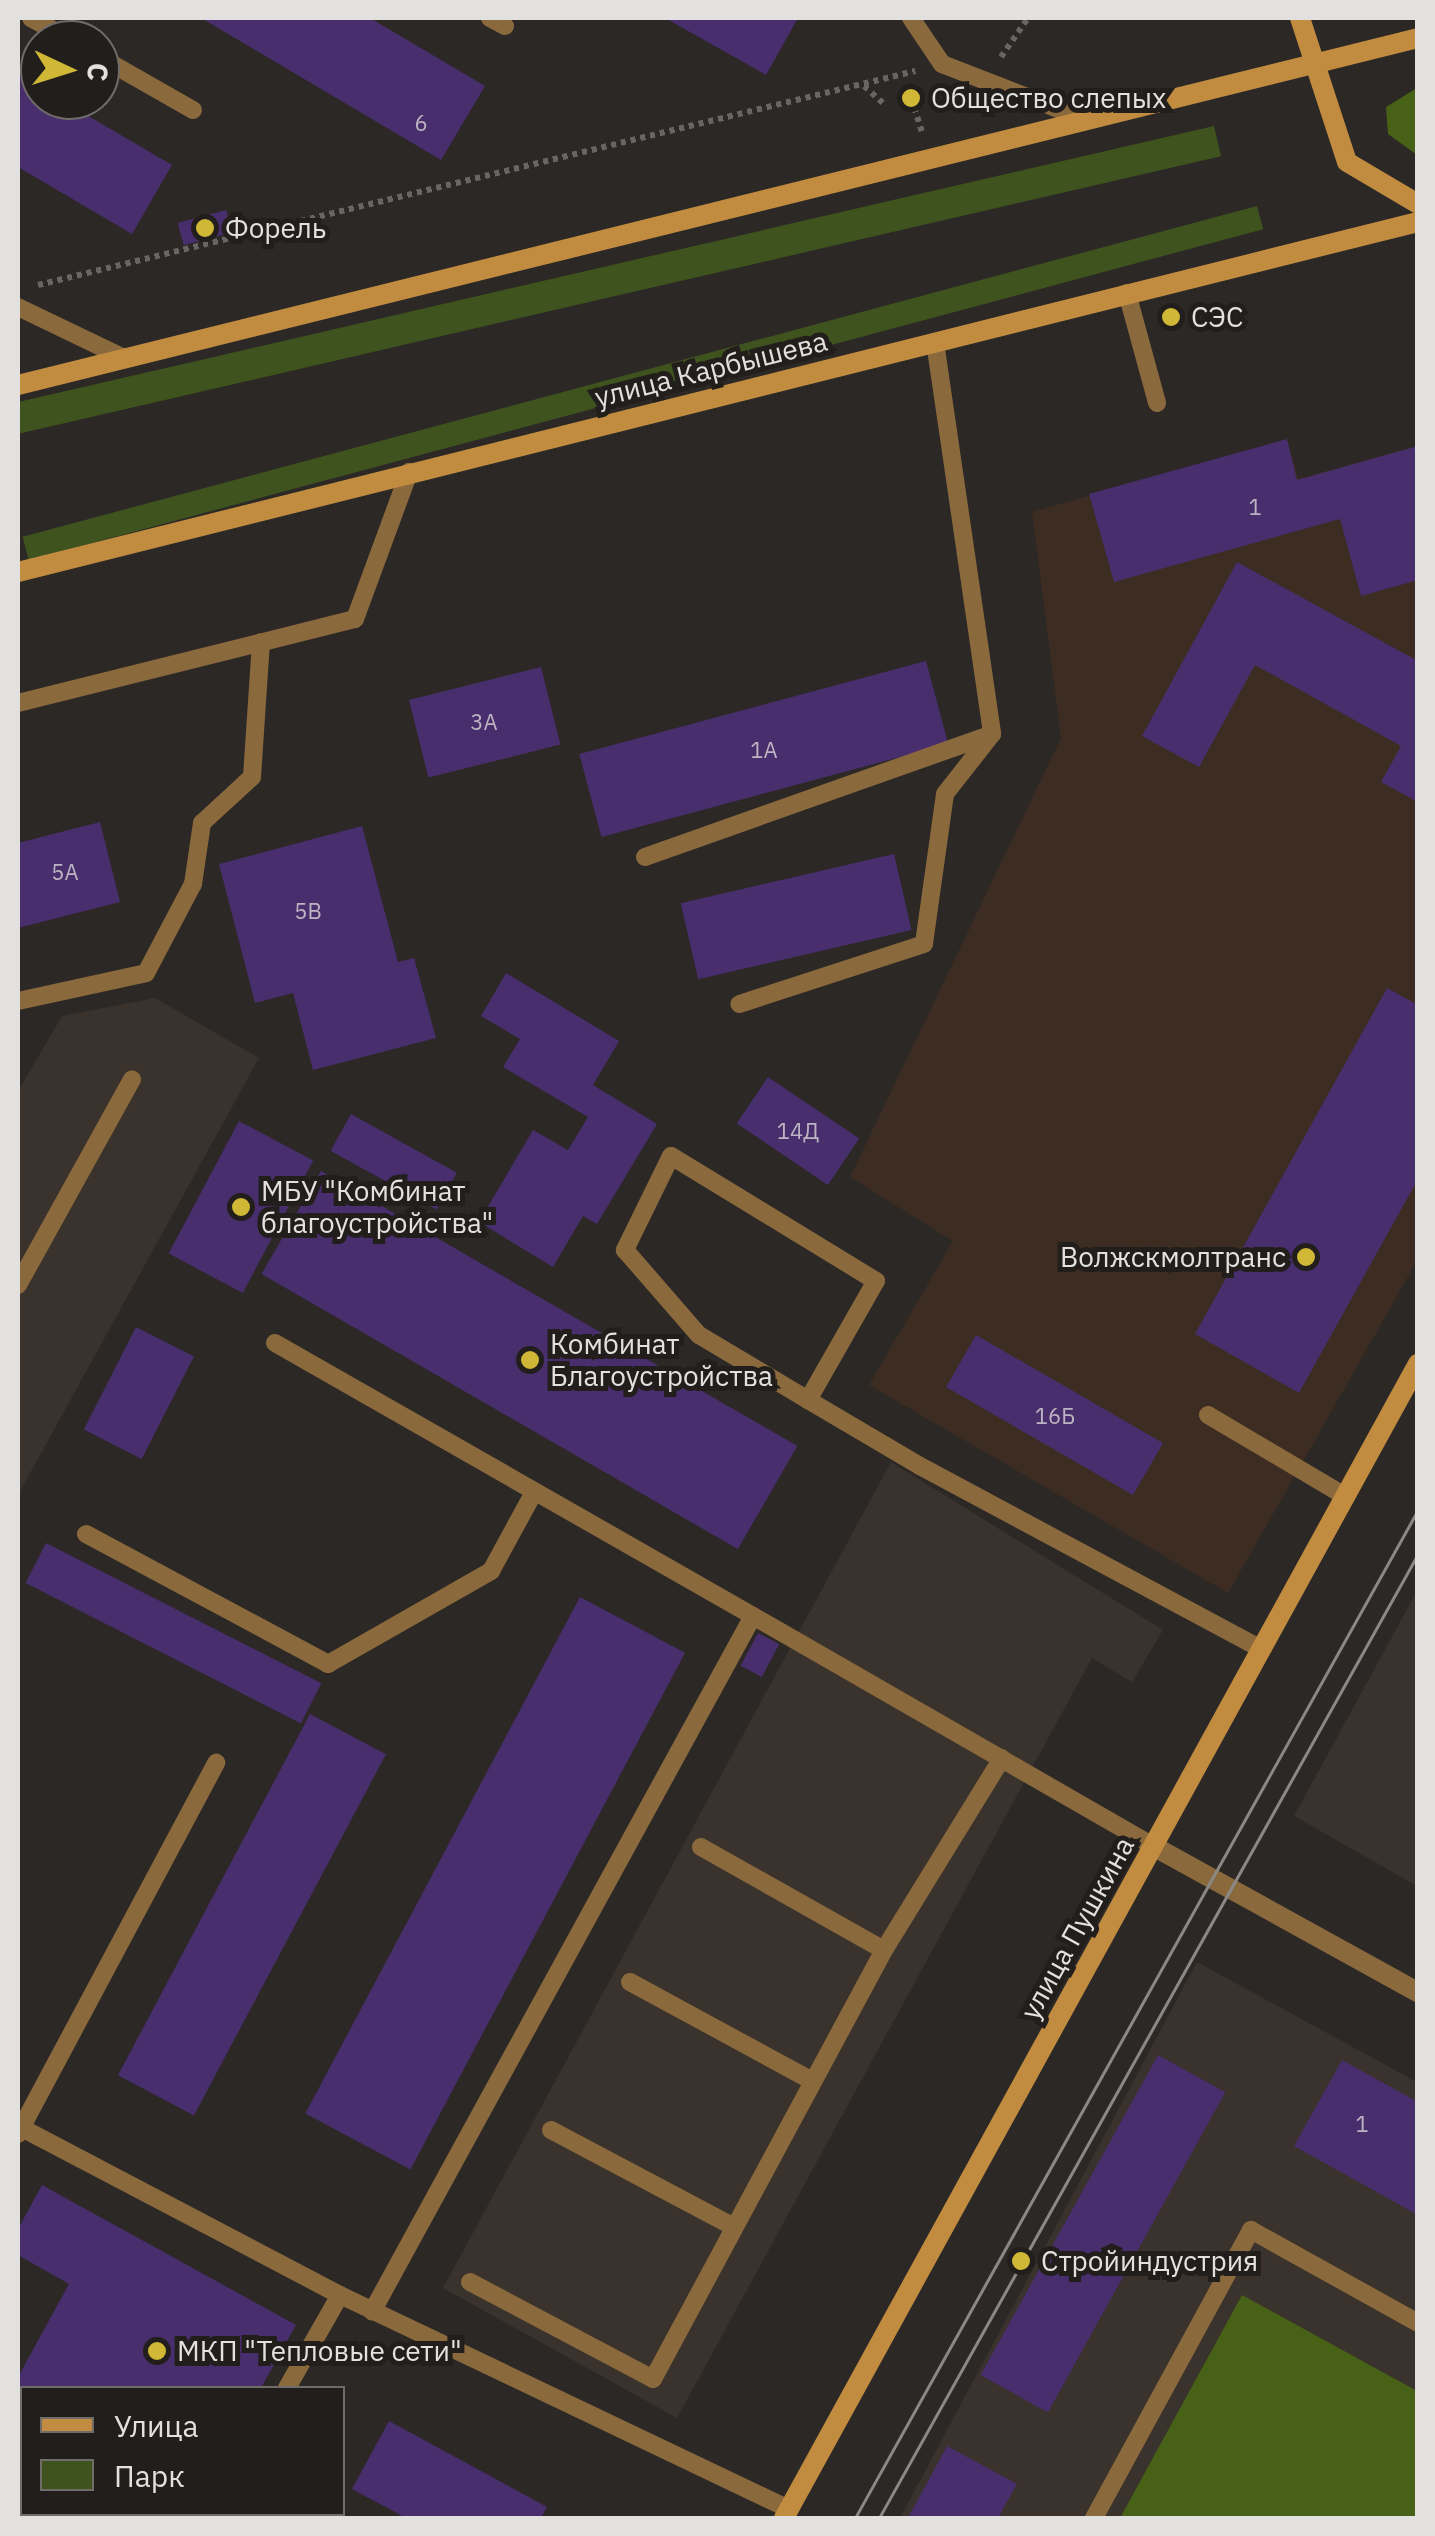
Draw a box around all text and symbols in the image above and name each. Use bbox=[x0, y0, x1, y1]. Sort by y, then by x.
north arrow bbox=[20, 20, 120, 120]
text: С bbox=[79, 62, 118, 82]
place label: Общество слепых bbox=[931, 81, 1166, 115]
marker: Общество слепых bbox=[900, 87, 922, 109]
house number: 6 bbox=[414, 110, 428, 136]
place label: Форель bbox=[225, 211, 326, 245]
marker: Форель bbox=[194, 217, 216, 239]
place label: СЭС bbox=[1191, 300, 1243, 334]
marker: СЭС bbox=[1160, 306, 1182, 328]
street label: улица Карбышева bbox=[591, 324, 831, 414]
house number: 1 bbox=[1248, 494, 1262, 520]
house number: 3А bbox=[470, 709, 498, 735]
house number: 1А bbox=[750, 737, 778, 763]
house number: 5А bbox=[51, 859, 79, 885]
house number: 5В bbox=[294, 898, 322, 924]
house number: 14Д bbox=[777, 1118, 819, 1144]
place label: МБУ "Комбинат благоустройства" bbox=[261, 1174, 493, 1240]
marker: МБУ "Комбинат благоустройства" bbox=[230, 1196, 252, 1218]
place label: Волжскмолтранс bbox=[1060, 1240, 1286, 1274]
marker: Волжскмолтранс bbox=[1295, 1246, 1317, 1268]
place label: Комбинат Благоустройства bbox=[550, 1327, 773, 1393]
marker: Комбинат Благоустройства bbox=[519, 1349, 541, 1371]
house number: 16Б bbox=[1035, 1403, 1075, 1429]
street label: улица Пушкина bbox=[1013, 1831, 1141, 2025]
house number: 1 bbox=[1355, 2111, 1369, 2137]
place label: Стройиндустрия bbox=[1041, 2244, 1258, 2278]
marker: Стройиндустрия bbox=[1010, 2250, 1032, 2272]
place label: МКП "Тепловые сети" bbox=[177, 2334, 462, 2368]
marker: МКП "Тепловые сети" bbox=[146, 2340, 168, 2362]
legend bbox=[20, 2386, 345, 2516]
text: Улица bbox=[114, 2406, 199, 2445]
text: Парк bbox=[114, 2456, 185, 2495]

